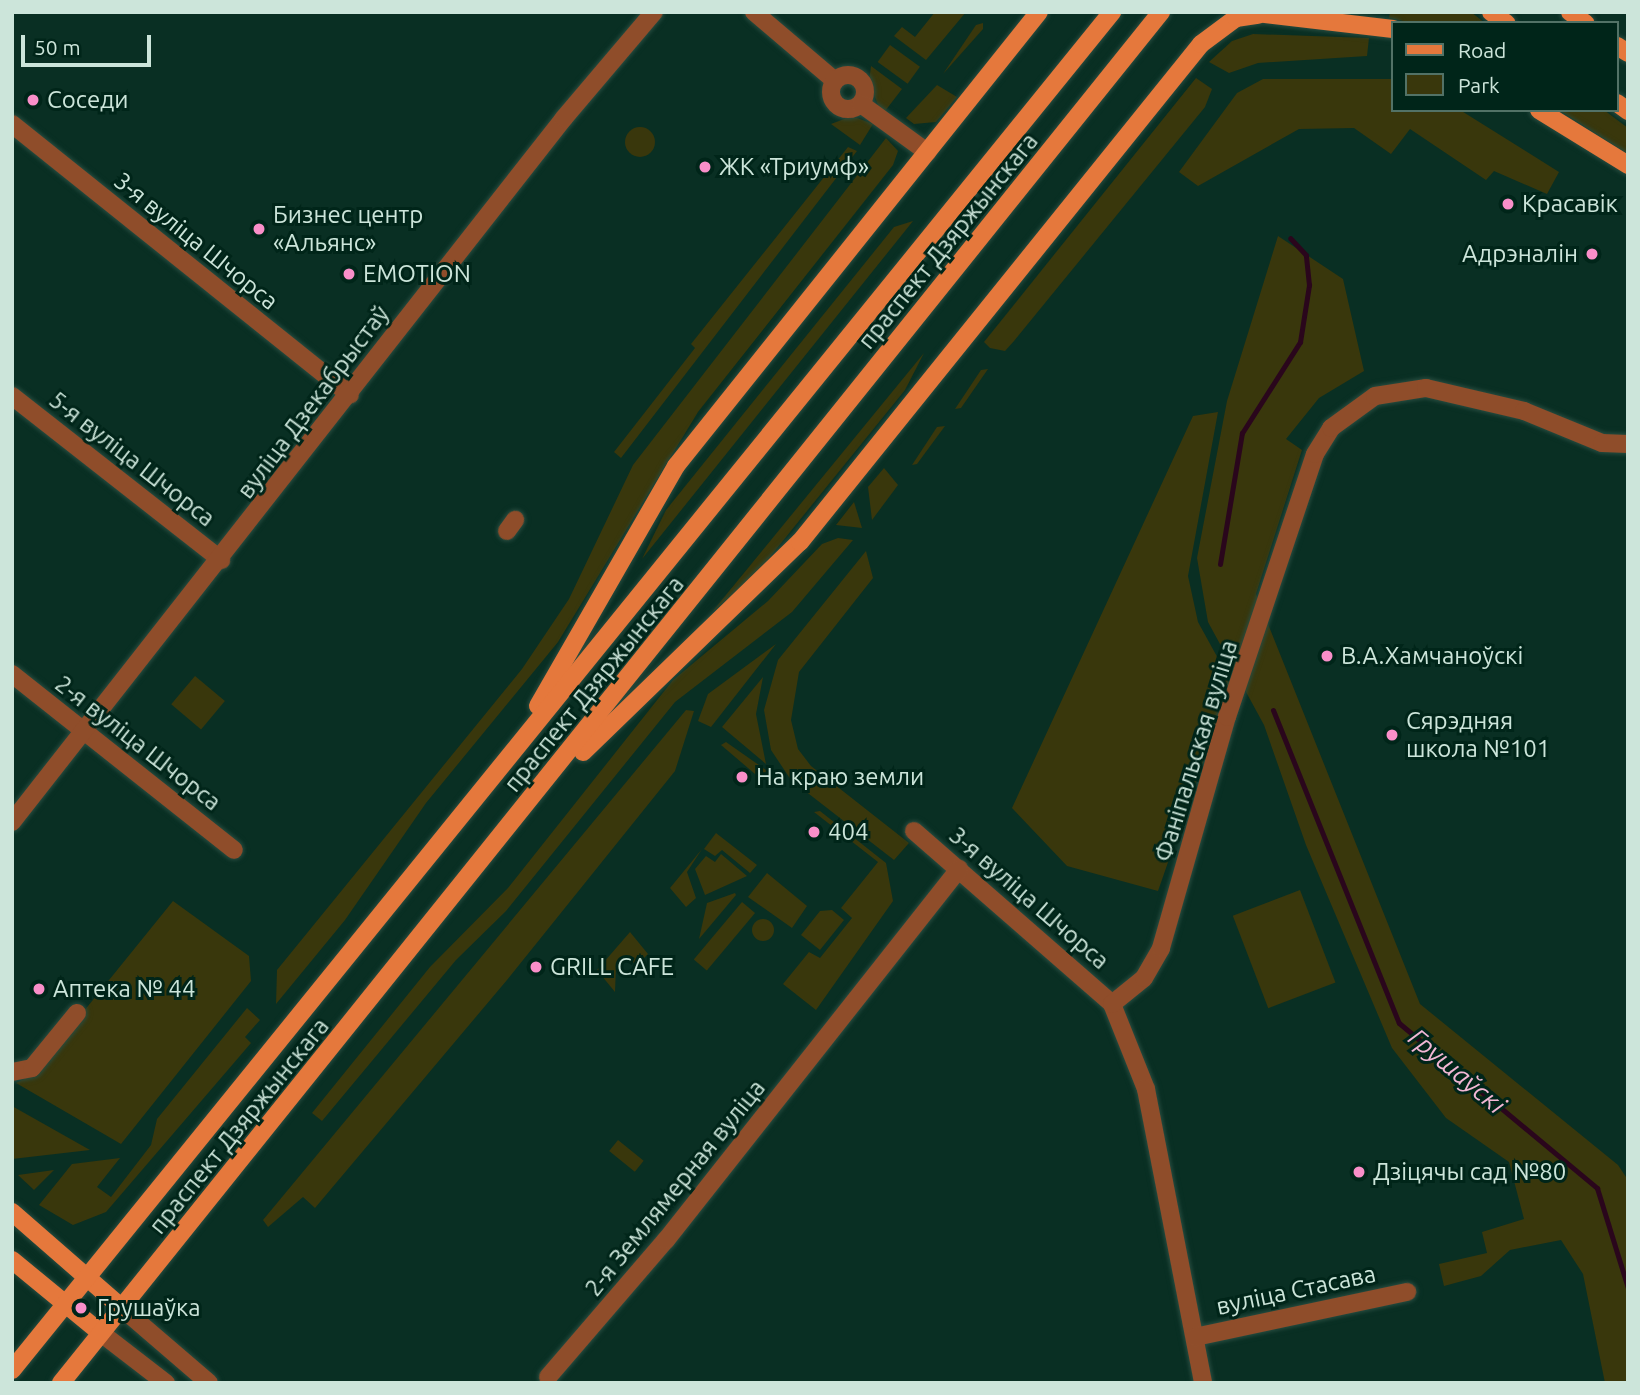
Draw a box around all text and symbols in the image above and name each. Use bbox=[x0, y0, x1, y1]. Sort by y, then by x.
scale bar bbox=[24, 21, 154, 65]
legend bbox=[1392, 21, 1619, 112]
text: 50 m bbox=[34, 35, 81, 59]
text: Road bbox=[1458, 38, 1506, 62]
text: Park bbox=[1458, 73, 1500, 97]
place label: Соседи bbox=[47, 86, 128, 114]
marker: Соседи bbox=[25, 92, 41, 108]
street label: праспект Дзяржынскага bbox=[852, 127, 1044, 355]
place label: ЖК «Триумф» bbox=[719, 153, 869, 181]
marker: ЖК «Триумф» bbox=[697, 159, 713, 175]
street label: 3-я вуліца Шчорса bbox=[108, 166, 284, 316]
place label: Красавік bbox=[1522, 190, 1618, 218]
marker: Красавік bbox=[1500, 196, 1516, 212]
place label: Бизнес центр «Альянс» bbox=[273, 201, 423, 257]
marker: Бизнес центр «Альянс» bbox=[251, 221, 267, 237]
place label: Адрэналін bbox=[1462, 240, 1578, 268]
marker: Адрэналін bbox=[1584, 246, 1600, 262]
place label: EMOTION bbox=[363, 260, 471, 288]
marker: EMOTION bbox=[341, 266, 357, 282]
street label: вуліца Дзекабрыстаў bbox=[231, 300, 395, 504]
street label: 5-я вуліца Шчорса bbox=[43, 385, 221, 533]
street label: праспект Дзяржынскага bbox=[498, 570, 690, 798]
street label: Фаніпальская вуліца bbox=[1149, 637, 1243, 865]
place label: В.А.Хамчаноўскі bbox=[1341, 642, 1523, 670]
marker: В.А.Хамчаноўскі bbox=[1319, 648, 1335, 664]
street label: 2-я вуліца Шчорса bbox=[49, 669, 227, 817]
place label: Сярэдняя школа №101 bbox=[1406, 707, 1550, 763]
marker: Сярэдняя школа №101 bbox=[1384, 727, 1400, 743]
place label: На краю земли bbox=[756, 763, 924, 791]
marker: На краю земли bbox=[734, 769, 750, 785]
place label: 404 bbox=[828, 818, 869, 846]
street label: 3-я вуліца Шчорса bbox=[943, 821, 1115, 975]
marker: 404 bbox=[806, 824, 822, 840]
place label: GRILL CAFE bbox=[550, 953, 674, 981]
marker: GRILL CAFE bbox=[528, 959, 544, 975]
place label: Аптека № 44 bbox=[53, 975, 195, 1003]
marker: Аптека № 44 bbox=[31, 981, 47, 997]
street label: праспект Дзяржынскага bbox=[143, 1012, 335, 1240]
water label: Грушаўскі bbox=[1402, 1022, 1512, 1120]
street label: 2-я Землямерная вуліца bbox=[579, 1074, 771, 1302]
place label: Дзіцячы сад №80 bbox=[1373, 1158, 1566, 1186]
marker: Дзіцячы сад №80 bbox=[1351, 1164, 1367, 1180]
street label: вуліца Стасава bbox=[1214, 1259, 1378, 1321]
place label: Грушаўка bbox=[97, 1294, 201, 1322]
marker: Грушаўка bbox=[71, 1298, 91, 1318]

